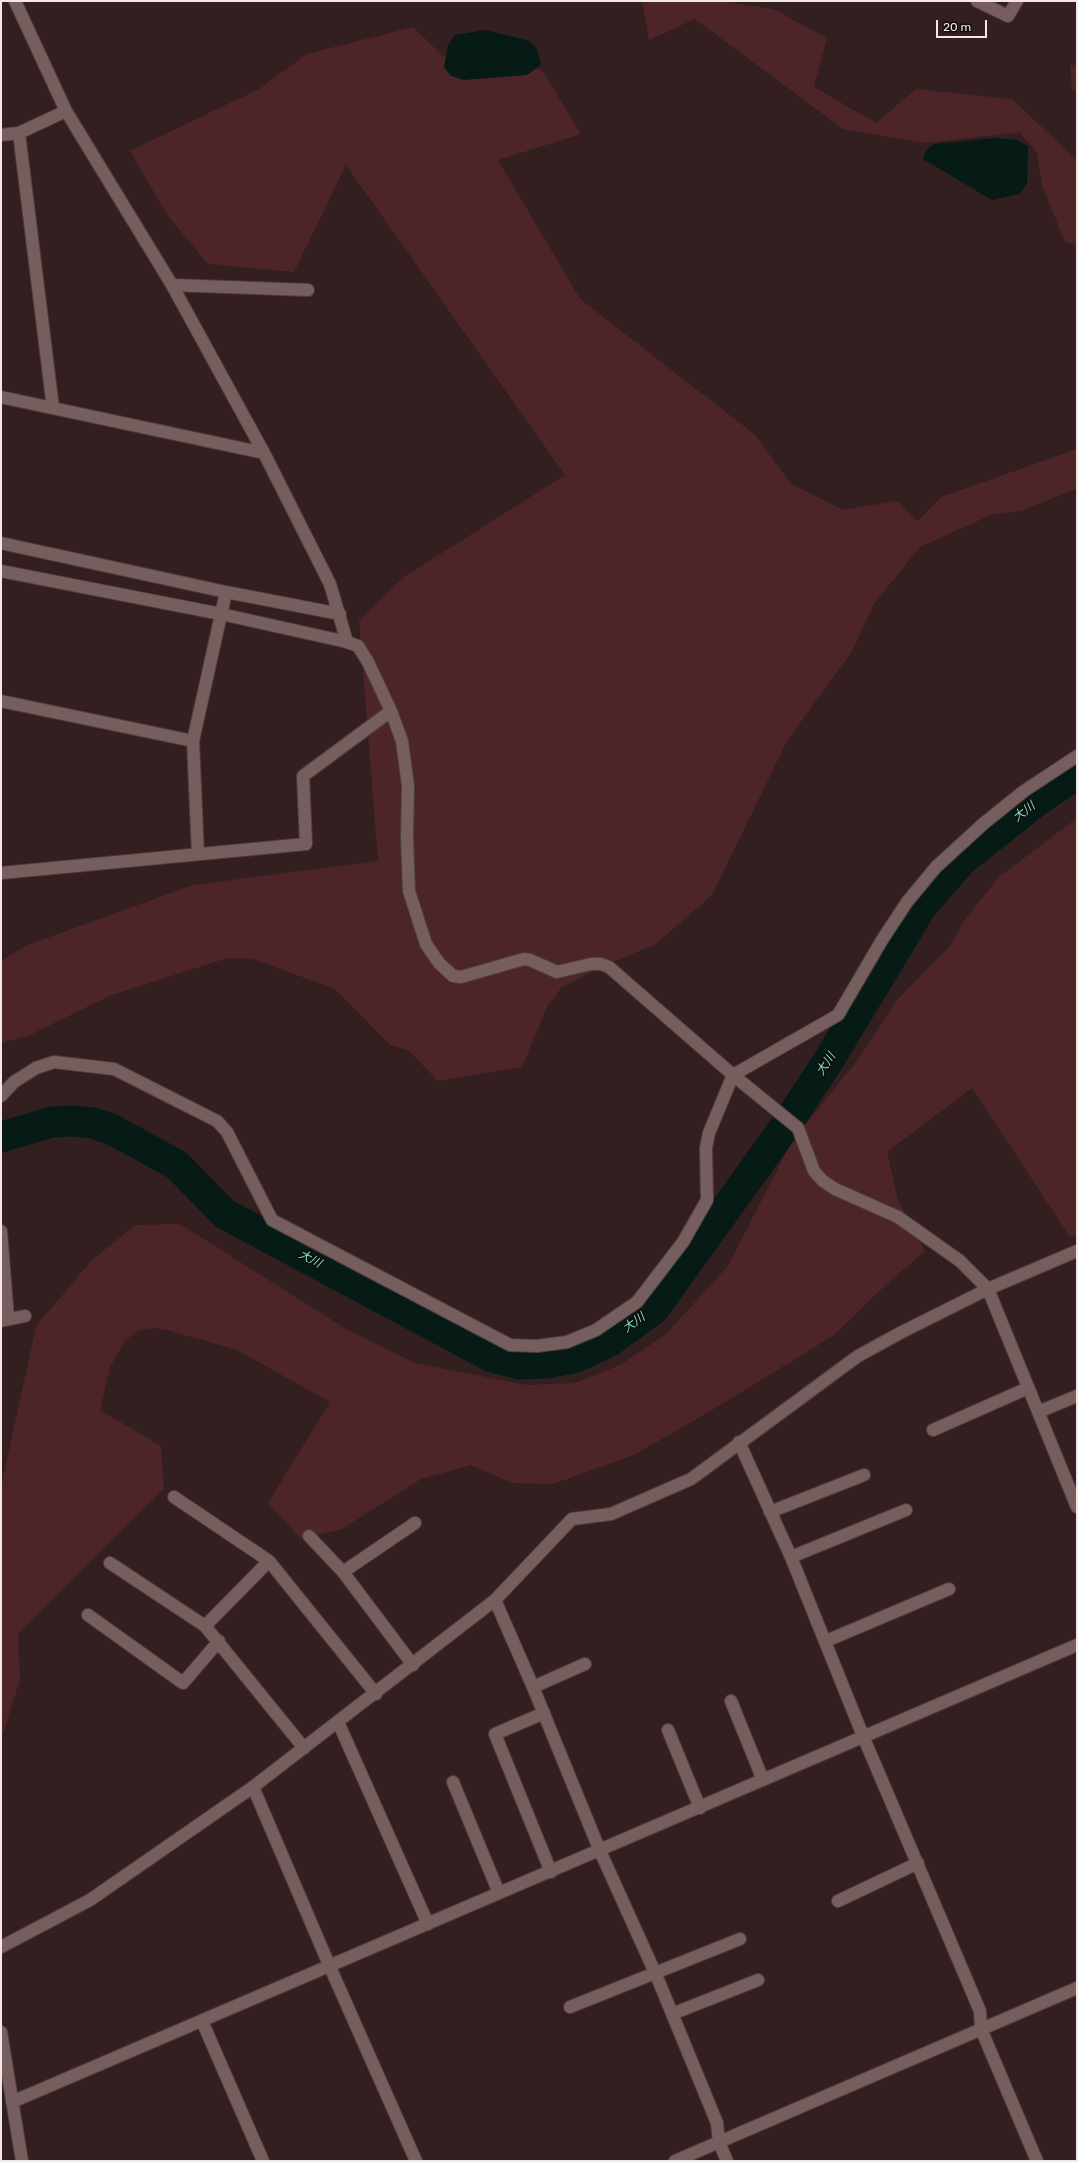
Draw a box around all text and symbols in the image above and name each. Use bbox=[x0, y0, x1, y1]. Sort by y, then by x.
scale bar bbox=[938, 12, 989, 38]
text: 20 m bbox=[943, 20, 971, 34]
water label: 大川 bbox=[1010, 799, 1038, 825]
water label: 大川 bbox=[813, 1050, 839, 1078]
water label: 大川 bbox=[296, 1247, 324, 1271]
water label: 大川 bbox=[620, 1310, 648, 1336]

